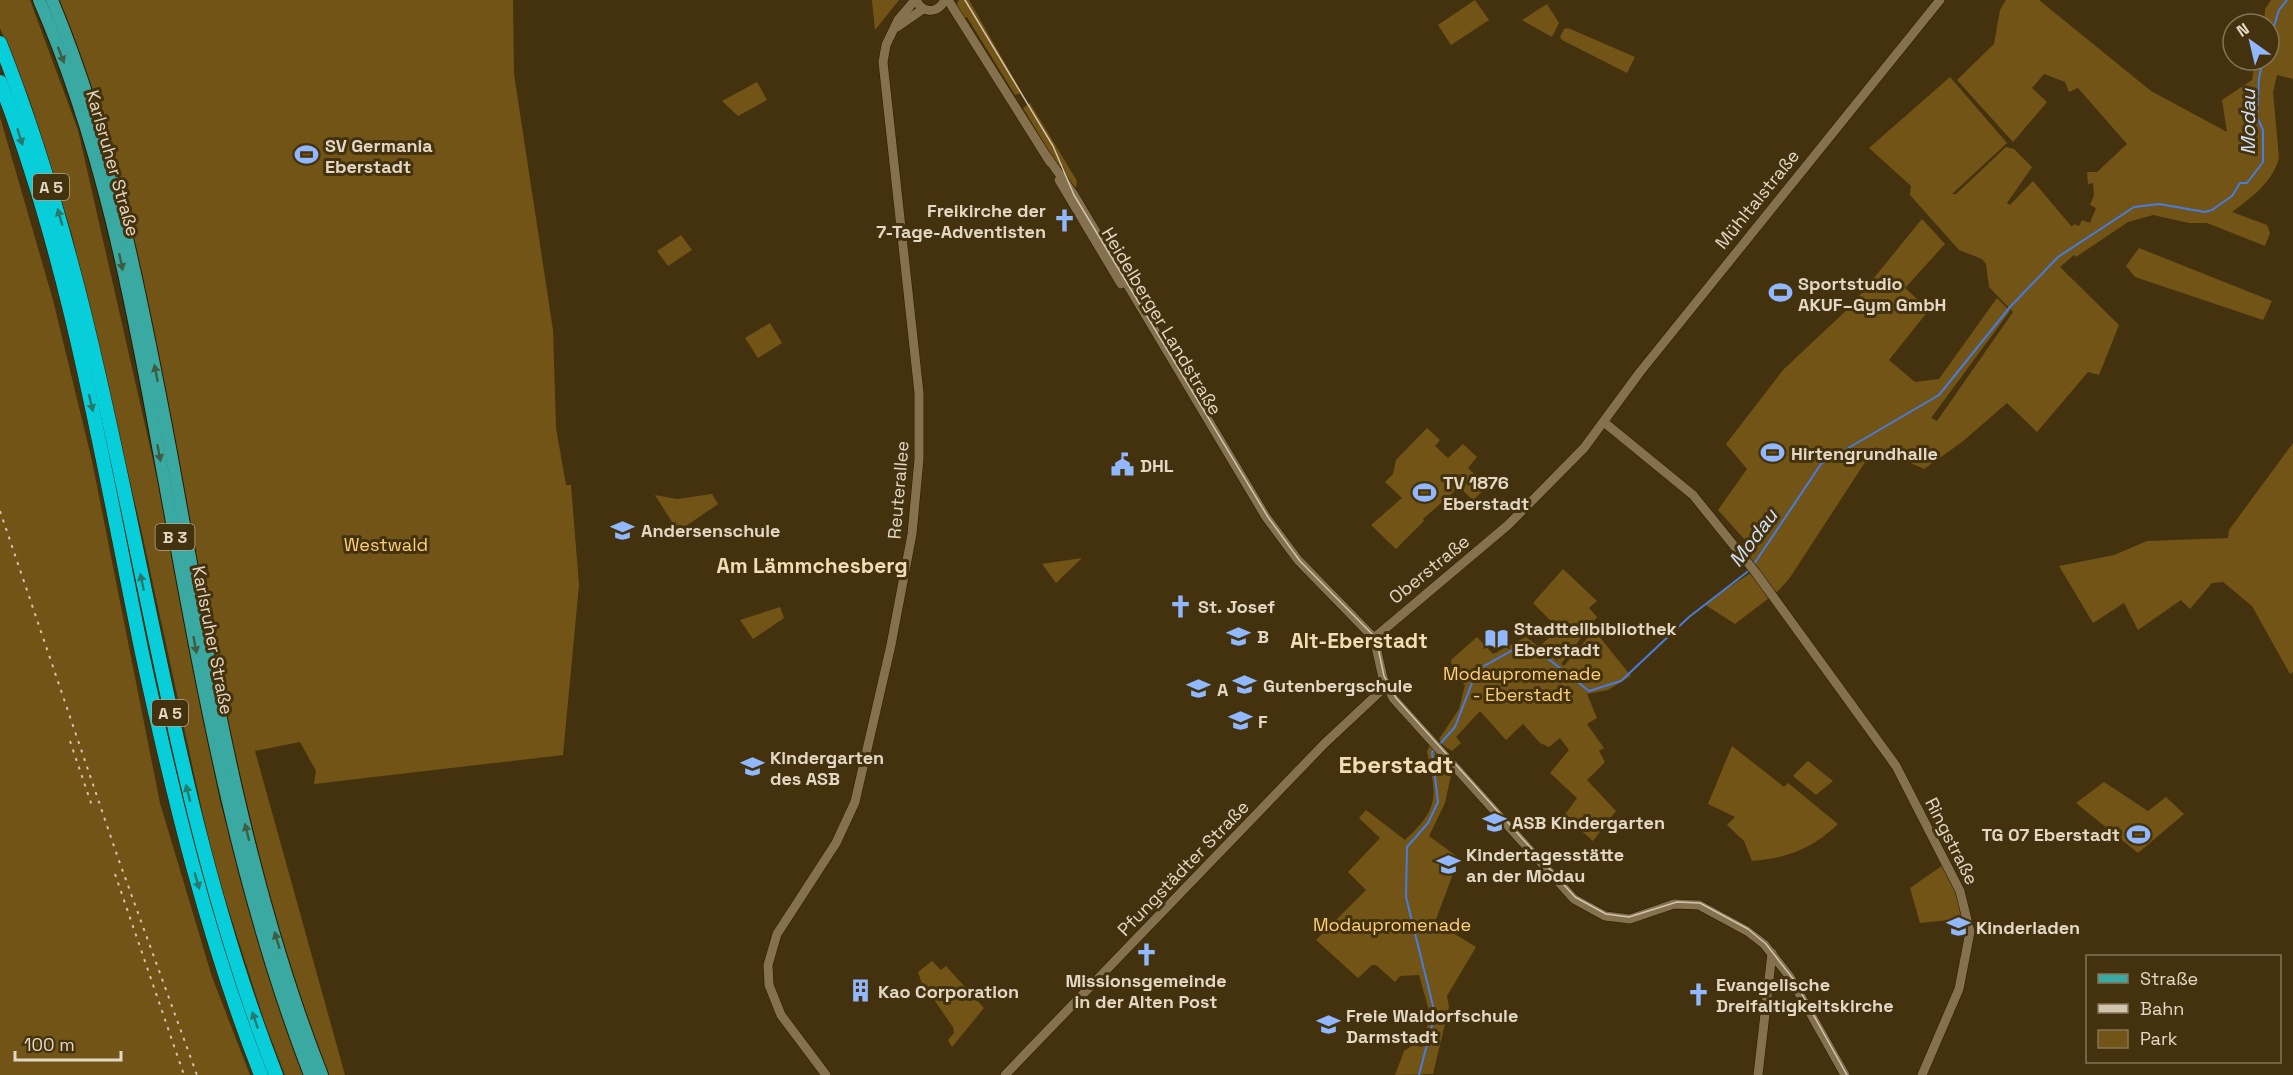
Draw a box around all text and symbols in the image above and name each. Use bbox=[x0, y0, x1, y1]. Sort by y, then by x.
north arrow bbox=[2221, 12, 2281, 72]
text: N bbox=[2233, 18, 2253, 42]
one-way arrow bbox=[56, 46, 66, 64]
street label: Karlsruher Straße bbox=[81, 87, 145, 239]
water label: Modau bbox=[2235, 87, 2261, 155]
one-way arrow bbox=[16, 128, 25, 146]
place label: SV Germania Eberstadt bbox=[325, 134, 433, 178]
sports icon: SV Germania Eberstadt bbox=[294, 142, 320, 168]
street label: Mühltalstraße bbox=[1710, 145, 1804, 253]
road number: A 5 bbox=[33, 174, 69, 200]
place label: Freikirche der 7-Tage-Adventisten bbox=[876, 199, 1046, 243]
church icon: Freikirche der 7-Tage-Adventisten bbox=[1051, 207, 1077, 233]
one-way arrow bbox=[54, 208, 64, 226]
street label: Heidelberger Landstraße bbox=[1097, 223, 1227, 419]
one-way arrow bbox=[116, 253, 126, 271]
place label: Sportstudio AKUF–Gym GmbH bbox=[1798, 272, 1946, 316]
sports icon: Sportstudio AKUF–Gym GmbH bbox=[1767, 280, 1793, 306]
one-way arrow bbox=[151, 363, 160, 382]
one-way arrow bbox=[87, 394, 97, 413]
street label: Reuterallee bbox=[882, 440, 914, 540]
sports icon: Hirtengrundhalle bbox=[1760, 440, 1786, 466]
place label: Hirtengrundhalle bbox=[1791, 442, 1938, 465]
one-way arrow bbox=[155, 444, 164, 463]
public building icon: DHL bbox=[1109, 452, 1135, 478]
place label: DHL bbox=[1140, 454, 1174, 477]
place label: TV 1876 Eberstadt bbox=[1443, 471, 1529, 515]
sports icon: TV 1876 Eberstadt bbox=[1412, 479, 1438, 505]
water label: Modau bbox=[1723, 502, 1784, 572]
school or university icon: Andersenschule bbox=[610, 517, 636, 543]
place label: Andersenschule bbox=[641, 519, 780, 542]
road number: B 3 bbox=[156, 524, 195, 550]
street label: Oberstraße bbox=[1384, 529, 1474, 609]
park label: Westwald bbox=[344, 533, 428, 556]
district label: Am Lämmchesberg bbox=[716, 552, 908, 579]
street label: Karlsruher Straße bbox=[187, 564, 239, 716]
one-way arrow bbox=[137, 572, 146, 591]
church icon: St. Josef bbox=[1167, 593, 1193, 619]
place label: St. Josef bbox=[1198, 595, 1275, 618]
place label: Stadtteilbibliothek Eberstadt bbox=[1514, 617, 1677, 661]
school or university icon: B bbox=[1226, 623, 1252, 649]
place label: B bbox=[1257, 625, 1269, 648]
library icon: Stadtteilbibliothek Eberstadt bbox=[1483, 625, 1509, 651]
district label: Alt-Eberstadt bbox=[1290, 627, 1428, 654]
one-way arrow bbox=[191, 635, 200, 654]
park label: Modaupromenade - Eberstadt bbox=[1443, 662, 1601, 706]
school or university icon: Gutenbergschule bbox=[1232, 672, 1258, 698]
place label: Gutenbergschule bbox=[1263, 674, 1413, 697]
school or university icon: A bbox=[1186, 676, 1212, 702]
place label: A bbox=[1217, 678, 1229, 701]
road number: A 5 bbox=[152, 700, 188, 726]
school or university icon: F bbox=[1227, 708, 1253, 734]
place label: F bbox=[1258, 710, 1268, 733]
place label: Kindergarten des ASB bbox=[770, 746, 884, 790]
district label: Eberstadt bbox=[1339, 749, 1453, 780]
school or university icon: Kindergarten des ASB bbox=[739, 754, 765, 780]
one-way arrow bbox=[182, 784, 192, 802]
street label: Ringstraße bbox=[1920, 794, 1984, 888]
street label: Pfungstädter Straße bbox=[1112, 795, 1254, 941]
school or university icon: ASB Kindergarten bbox=[1481, 809, 1507, 835]
place label: ASB Kindergarten bbox=[1512, 811, 1665, 834]
sports icon: TG 07 Eberstadt bbox=[2125, 821, 2151, 847]
one-way arrow bbox=[241, 822, 251, 841]
place label: TG 07 Eberstadt bbox=[1981, 823, 2120, 846]
place label: Kindertagesstätte an der Modau bbox=[1466, 843, 1624, 887]
school or university icon: Kindertagesstätte an der Modau bbox=[1435, 851, 1461, 877]
one-way arrow bbox=[192, 872, 202, 890]
park label: Modaupromenade bbox=[1313, 913, 1471, 936]
school or university icon: Kinderladen bbox=[1945, 914, 1971, 940]
place label: Kinderladen bbox=[1976, 916, 2080, 939]
one-way arrow bbox=[272, 931, 281, 949]
church icon: Missionsgemeinde in der Alten Post bbox=[1133, 941, 1159, 967]
legend bbox=[2086, 955, 2281, 1063]
text: Straße bbox=[2140, 967, 2198, 990]
place label: Missionsgemeinde in der Alten Post bbox=[1065, 969, 1227, 1013]
place label: Evangelische Dreifaltigkeitskirche bbox=[1716, 973, 1894, 1017]
building icon: Kao Corporation bbox=[847, 978, 873, 1004]
place label: Kao Corporation bbox=[878, 980, 1019, 1003]
church icon: Evangelische Dreifaltigkeitskirche bbox=[1685, 981, 1711, 1007]
text: Bahn bbox=[2140, 997, 2184, 1020]
place label: Freie Waldorfschule Darmstadt bbox=[1346, 1004, 1518, 1048]
one-way arrow bbox=[250, 1011, 259, 1029]
school or university icon: Freie Waldorfschule Darmstadt bbox=[1315, 1012, 1341, 1038]
scale bar bbox=[15, 1024, 122, 1062]
text: Park bbox=[2140, 1027, 2178, 1050]
text: 100 m bbox=[24, 1033, 75, 1056]

